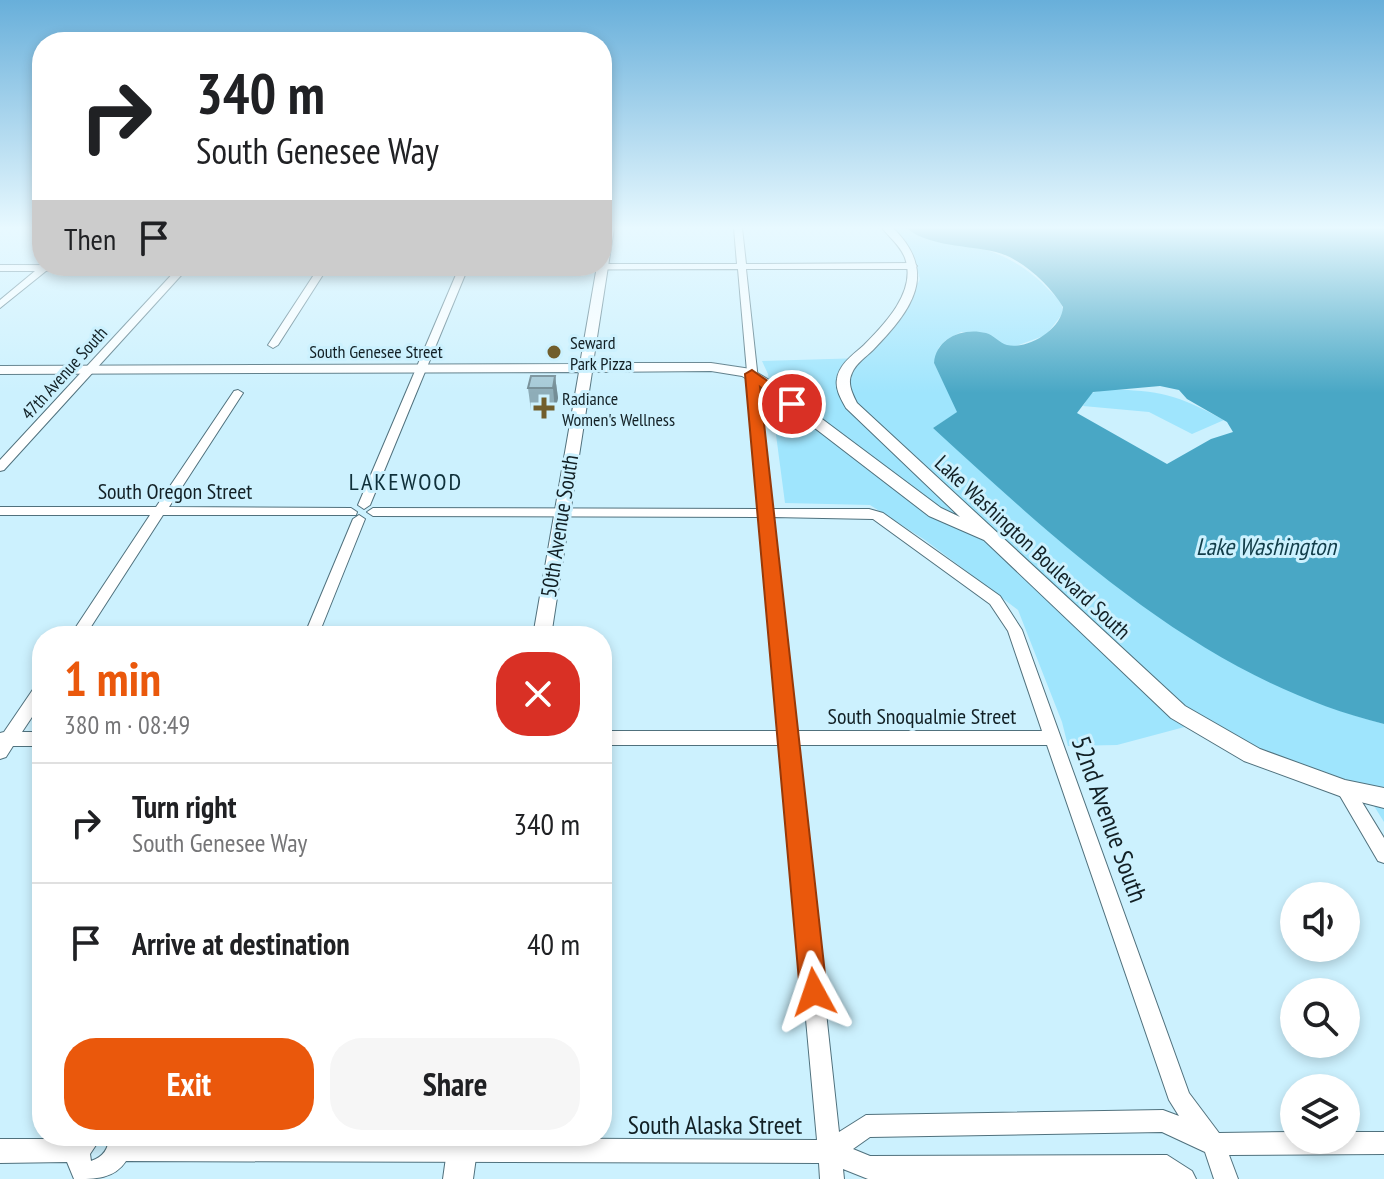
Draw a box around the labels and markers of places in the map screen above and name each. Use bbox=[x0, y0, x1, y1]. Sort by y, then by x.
place label: Seward Park Pizza bbox=[570, 331, 632, 375]
marker: Seward Park Pizza bbox=[545, 343, 563, 361]
pin bbox=[758, 370, 826, 438]
place label: Radiance Women's Wellness bbox=[562, 387, 675, 431]
marker: Radiance Women's Wellness bbox=[533, 397, 555, 419]

